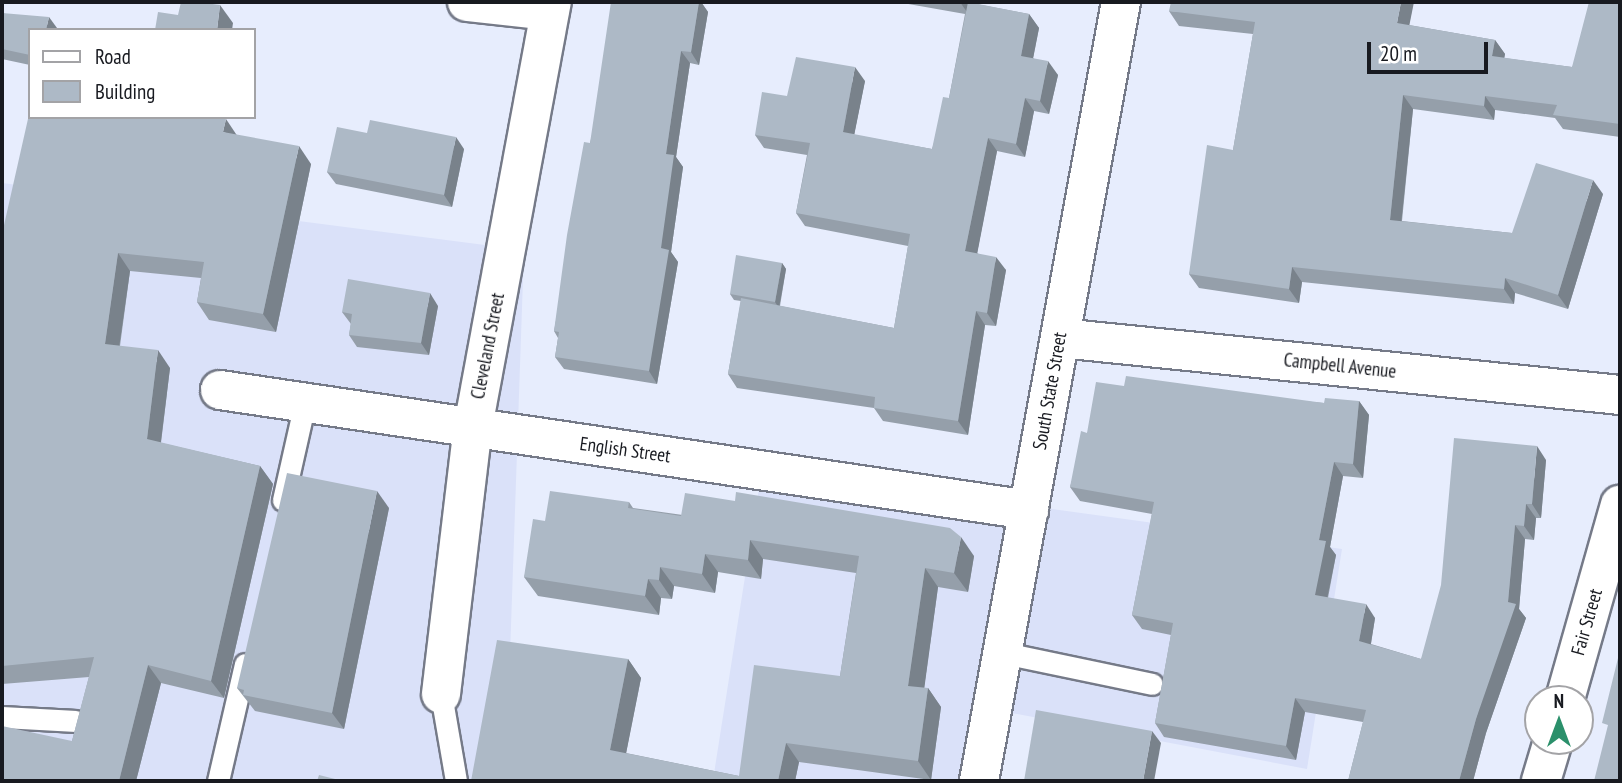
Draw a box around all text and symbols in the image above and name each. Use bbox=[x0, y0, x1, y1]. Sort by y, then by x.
legend bbox=[28, 28, 256, 119]
scale bar bbox=[1370, 28, 1491, 72]
text: 20 m bbox=[1380, 40, 1417, 67]
text: Road bbox=[95, 43, 131, 70]
text: Building bbox=[95, 78, 155, 105]
street label: Cleveland Street bbox=[467, 291, 509, 401]
street label: South State Street bbox=[1028, 330, 1072, 452]
street label: Campbell Avenue bbox=[1282, 349, 1398, 383]
street label: English Street bbox=[578, 432, 672, 468]
street label: Fair Street bbox=[1567, 586, 1607, 658]
north arrow bbox=[1524, 685, 1594, 755]
text: N bbox=[1554, 689, 1564, 713]

